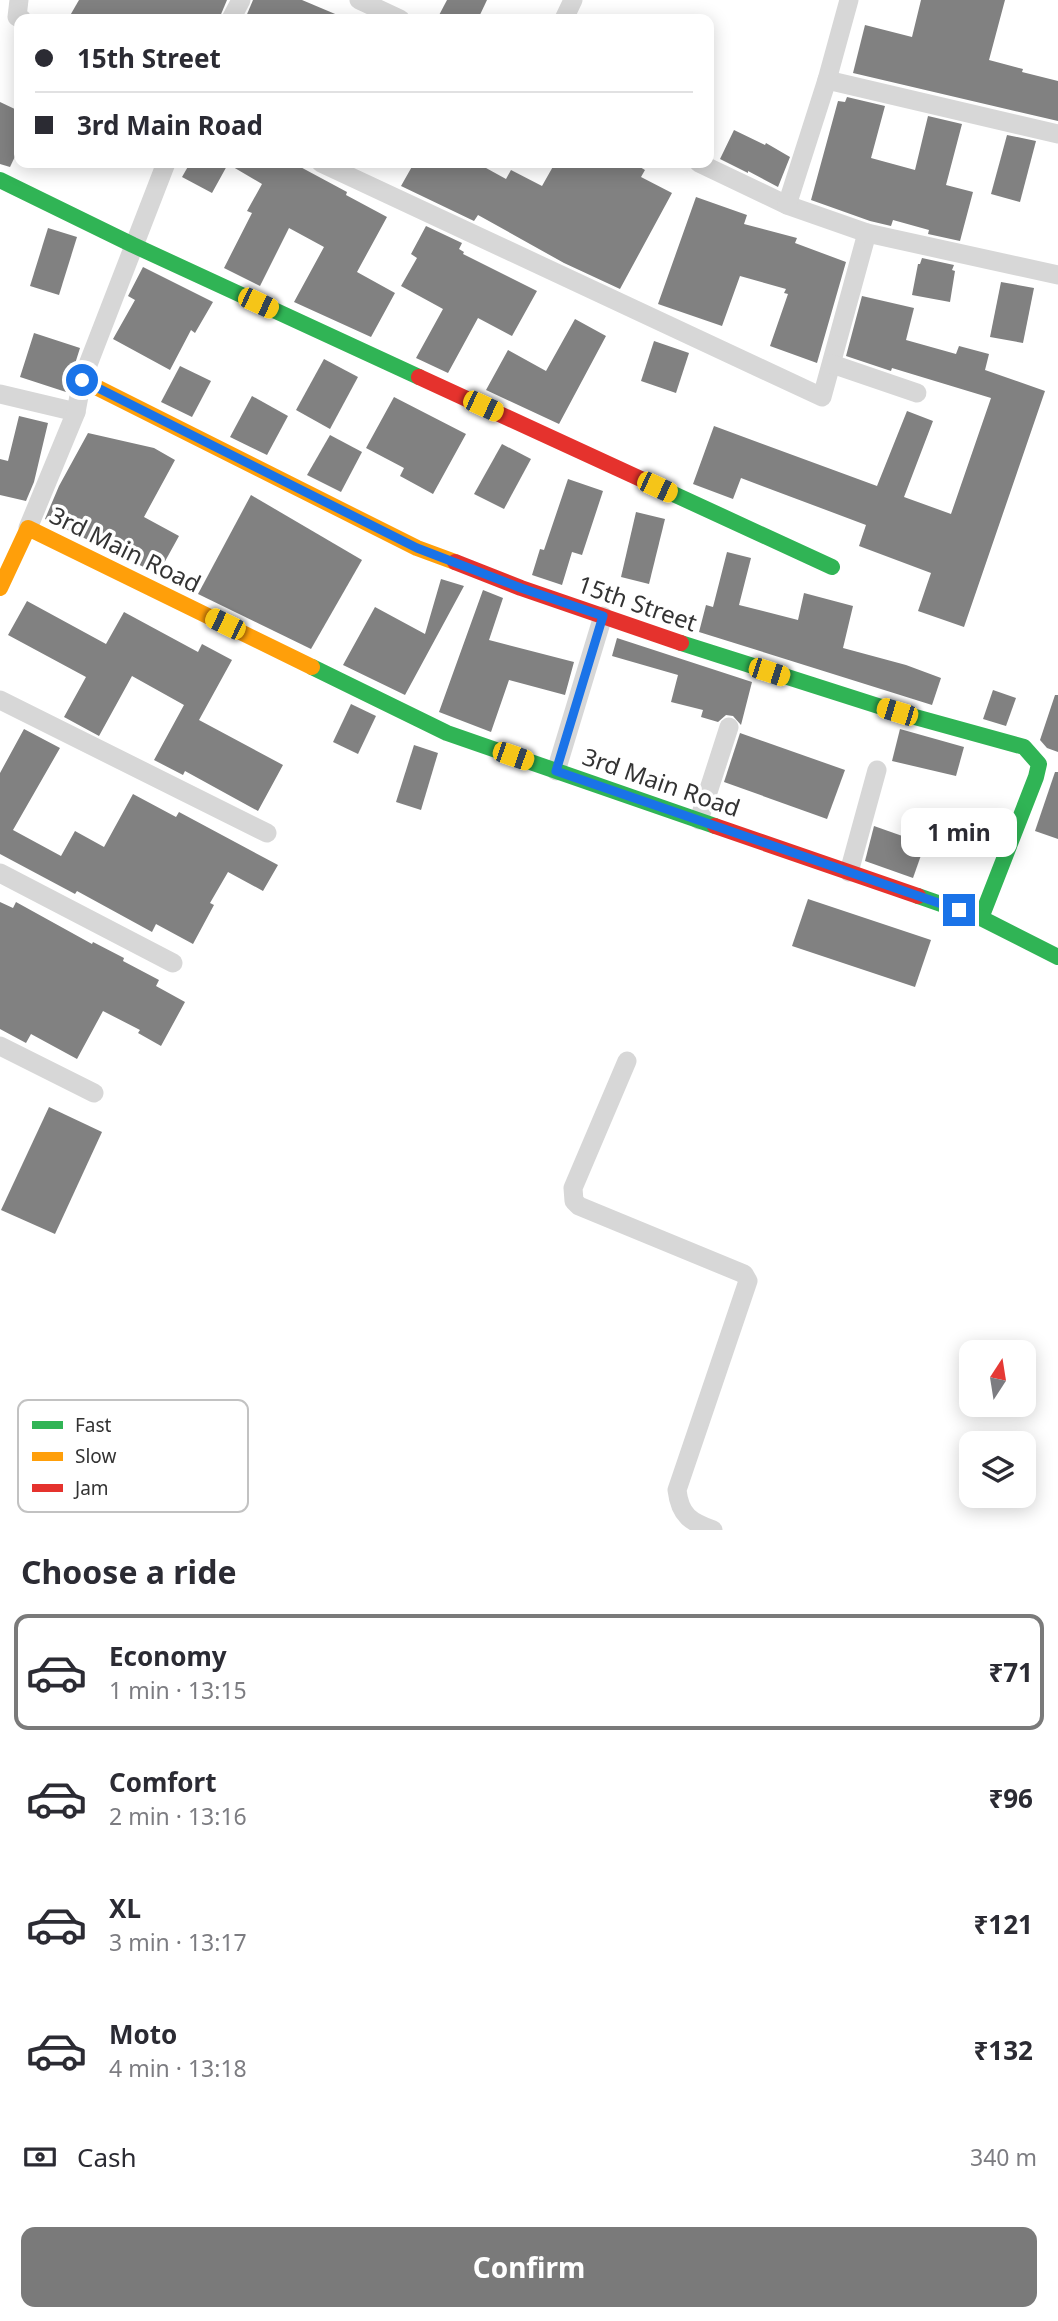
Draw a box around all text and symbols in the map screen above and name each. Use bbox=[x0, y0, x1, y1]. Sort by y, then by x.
text: 15th Street bbox=[77, 40, 221, 76]
text: 3rd Main Road bbox=[77, 107, 263, 143]
car bbox=[235, 285, 282, 321]
route start bbox=[66, 364, 98, 396]
car bbox=[460, 388, 507, 424]
car bbox=[634, 469, 681, 505]
street label: 3rd Main Road bbox=[45, 498, 207, 600]
street label: 15th Street bbox=[573, 567, 702, 639]
car bbox=[202, 605, 249, 643]
car bbox=[746, 656, 793, 688]
car bbox=[874, 696, 921, 728]
car bbox=[490, 739, 537, 773]
street label: 3rd Main Road bbox=[578, 739, 745, 824]
callout: 1 min bbox=[901, 808, 1017, 858]
text: 1 min bbox=[927, 816, 991, 848]
route end bbox=[943, 894, 975, 926]
north arrow bbox=[959, 1340, 1036, 1418]
map controls bbox=[959, 1340, 1036, 1508]
legend bbox=[18, 1400, 248, 1512]
text: Fast bbox=[75, 1412, 112, 1438]
button: layers bbox=[959, 1431, 1036, 1508]
text: Slow bbox=[75, 1443, 116, 1469]
text: Jam bbox=[73, 1475, 109, 1501]
text: Choose a ride bbox=[21, 1550, 237, 1593]
text: Economy bbox=[109, 1638, 227, 1674]
icon: car bbox=[25, 1641, 88, 1704]
text: ₹71 bbox=[988, 1654, 1033, 1690]
text: 1 min · 13:15 bbox=[109, 1674, 247, 1706]
text: Comfort bbox=[109, 1764, 217, 1800]
icon: car bbox=[25, 1767, 88, 1830]
text: ₹96 bbox=[988, 1780, 1033, 1816]
text: 2 min · 13:16 bbox=[109, 1800, 247, 1832]
text: XL bbox=[109, 1890, 141, 1926]
icon: car bbox=[25, 1893, 88, 1956]
text: ₹121 bbox=[974, 1906, 1033, 1942]
text: 3 min · 13:17 bbox=[109, 1926, 247, 1958]
text: Moto bbox=[109, 2016, 177, 2052]
icon: car bbox=[25, 2019, 88, 2082]
text: ₹132 bbox=[974, 2032, 1033, 2068]
text: 4 min · 13:18 bbox=[109, 2052, 247, 2084]
icon: cash bbox=[21, 2138, 59, 2176]
text: Cash bbox=[77, 2139, 137, 2175]
text: 340 m bbox=[970, 2141, 1037, 2173]
button: Confirm bbox=[21, 2227, 1037, 2307]

